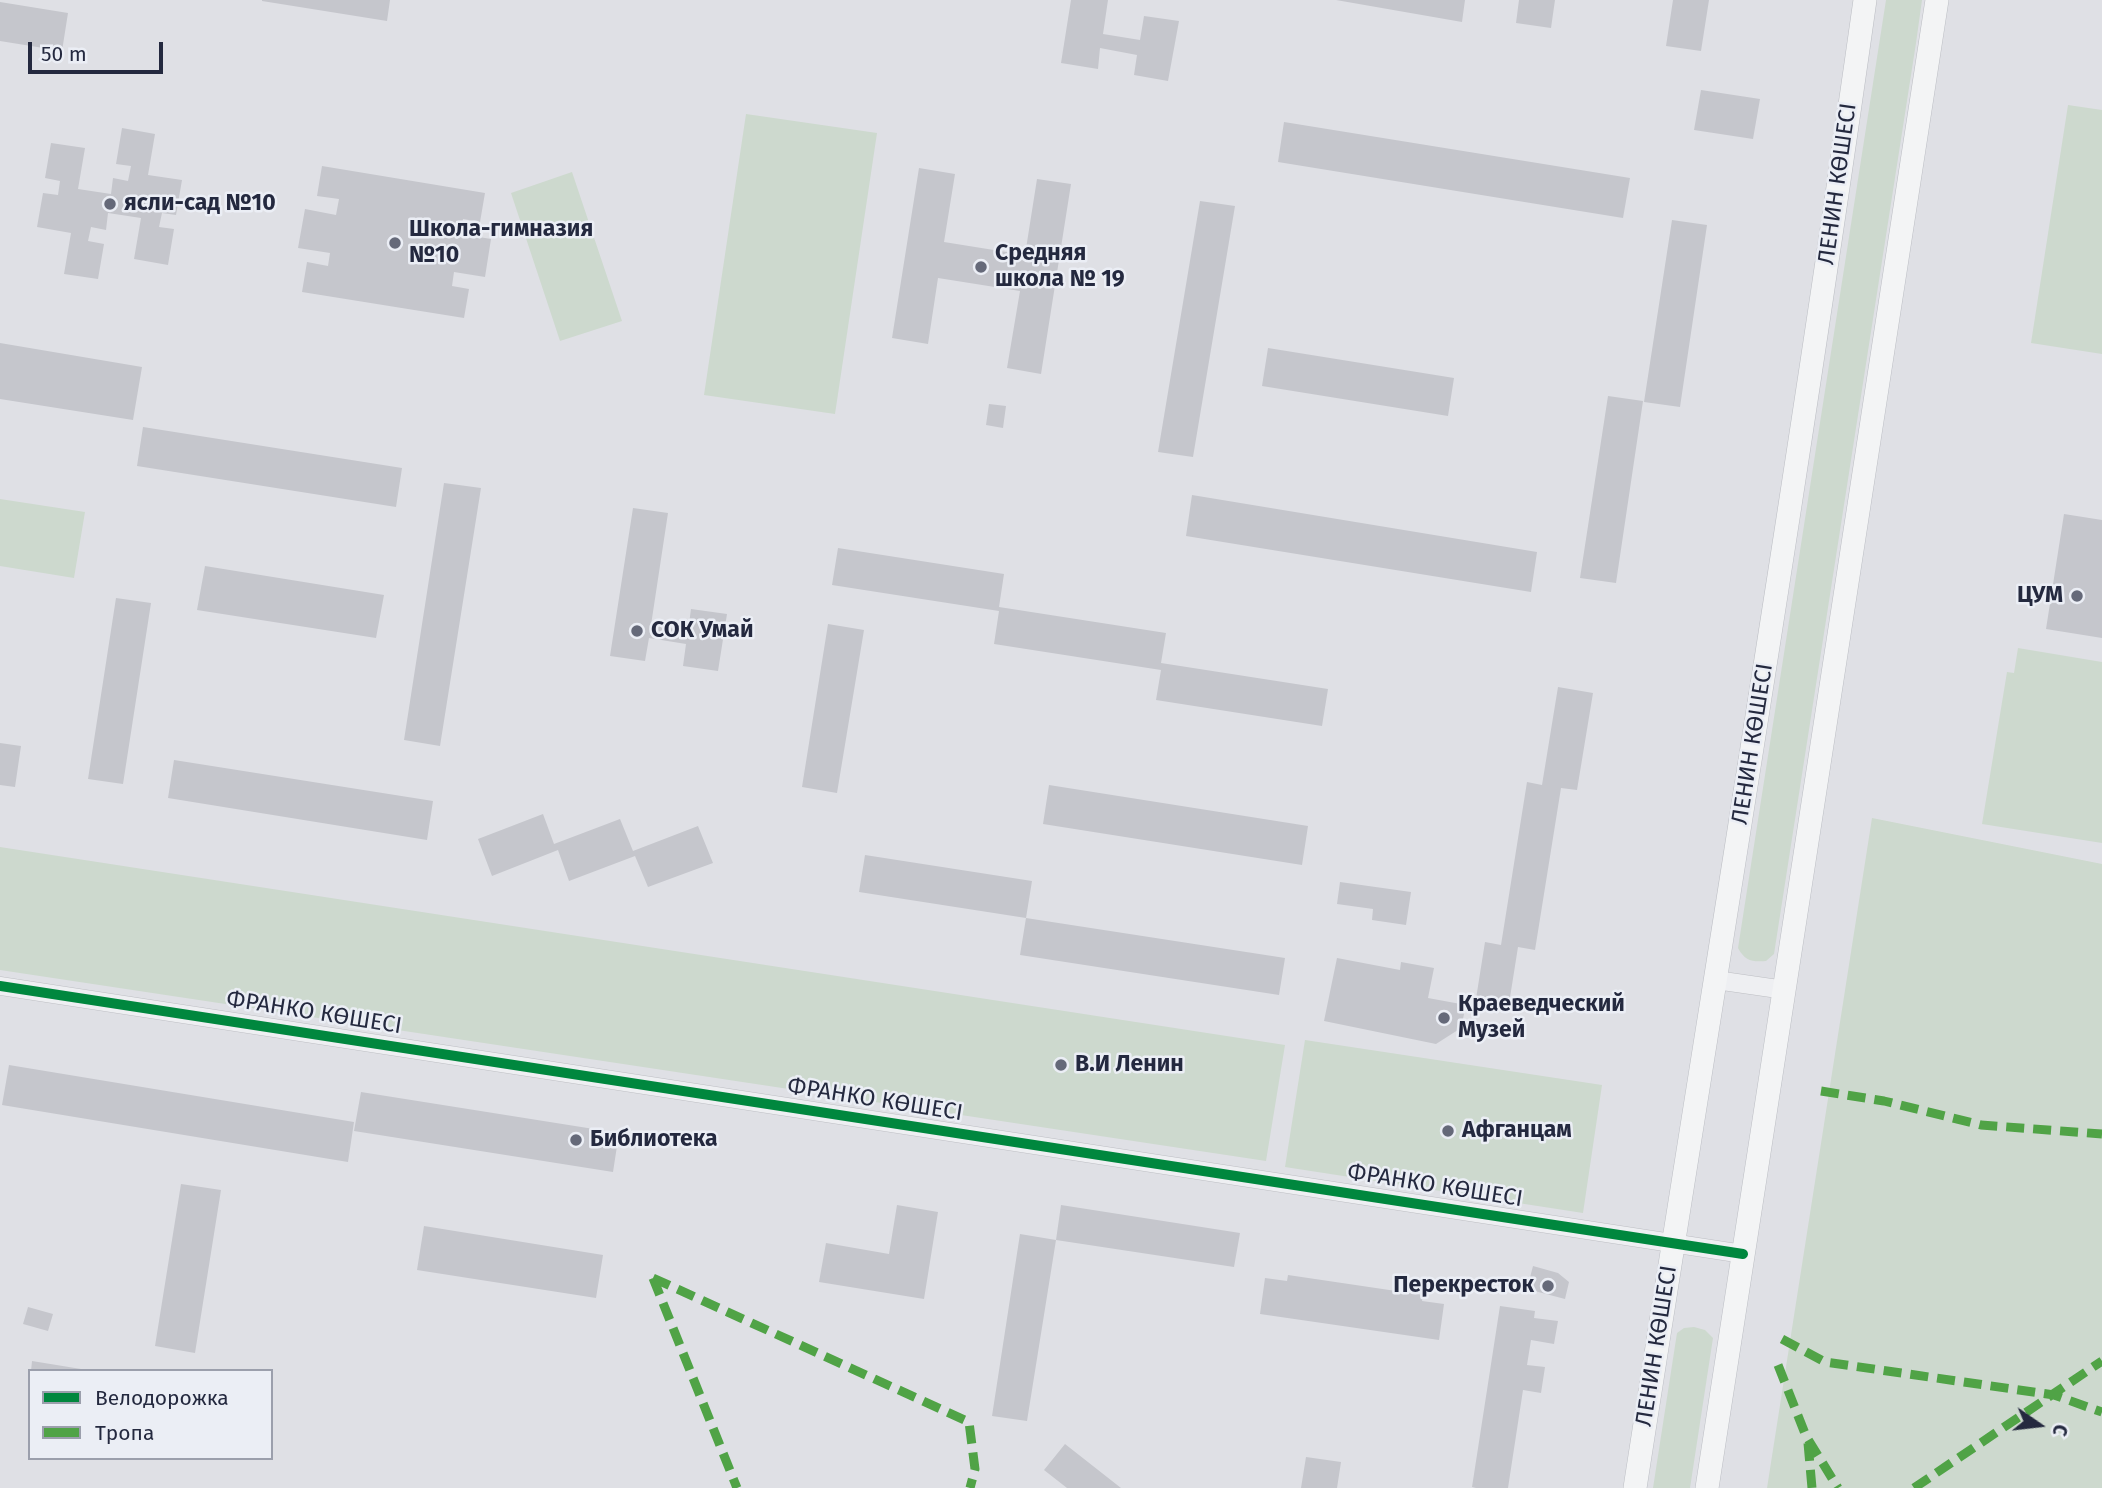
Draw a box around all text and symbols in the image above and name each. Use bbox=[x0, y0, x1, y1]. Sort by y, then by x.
scale bar bbox=[32, 28, 166, 72]
text: 50 m bbox=[41, 41, 87, 67]
street label: ЛЕНИН КӨШЕСІ bbox=[1813, 102, 1863, 266]
place label: ясли-сад №10 bbox=[124, 190, 276, 218]
marker: ясли-сад №10 bbox=[102, 196, 118, 212]
place label: Школа-гимназия №10 bbox=[409, 216, 593, 270]
marker: Школа-гимназия №10 bbox=[387, 235, 403, 251]
place label: Средняя школа № 19 bbox=[995, 240, 1125, 294]
marker: Средняя школа № 19 bbox=[973, 259, 989, 275]
place label: ЦУМ bbox=[2017, 582, 2063, 610]
marker: ЦУМ bbox=[2069, 588, 2085, 604]
place label: СОК Умай bbox=[651, 617, 753, 645]
marker: СОК Умай bbox=[629, 623, 645, 639]
street label: ЛЕНИН КӨШЕСІ bbox=[1727, 662, 1779, 826]
street label: ФРАНКО КӨШЕСІ bbox=[224, 986, 404, 1040]
place label: Краеведческий Музей bbox=[1458, 991, 1625, 1045]
marker: Краеведческий Музей bbox=[1436, 1010, 1452, 1026]
place label: В.И Ленин bbox=[1075, 1051, 1184, 1079]
marker: В.И Ленин bbox=[1053, 1057, 1069, 1073]
street label: ФРАНКО КӨШЕСІ bbox=[785, 1073, 965, 1127]
place label: Афганцам bbox=[1462, 1117, 1572, 1145]
marker: Афганцам bbox=[1440, 1123, 1456, 1139]
place label: Библиотека bbox=[590, 1126, 718, 1154]
marker: Библиотека bbox=[568, 1132, 584, 1148]
street label: ФРАНКО КӨШЕСІ bbox=[1345, 1159, 1525, 1213]
street label: ЛЕНИН КӨШЕСІ bbox=[1631, 1264, 1683, 1428]
place label: Перекресток bbox=[1393, 1272, 1534, 1300]
marker: Перекресток bbox=[1540, 1278, 1556, 1294]
legend bbox=[28, 1369, 273, 1460]
text: Велодорожка bbox=[95, 1385, 229, 1411]
north arrow bbox=[2004, 1390, 2074, 1460]
text: Тропа bbox=[95, 1420, 154, 1446]
text: С bbox=[2047, 1422, 2072, 1438]

